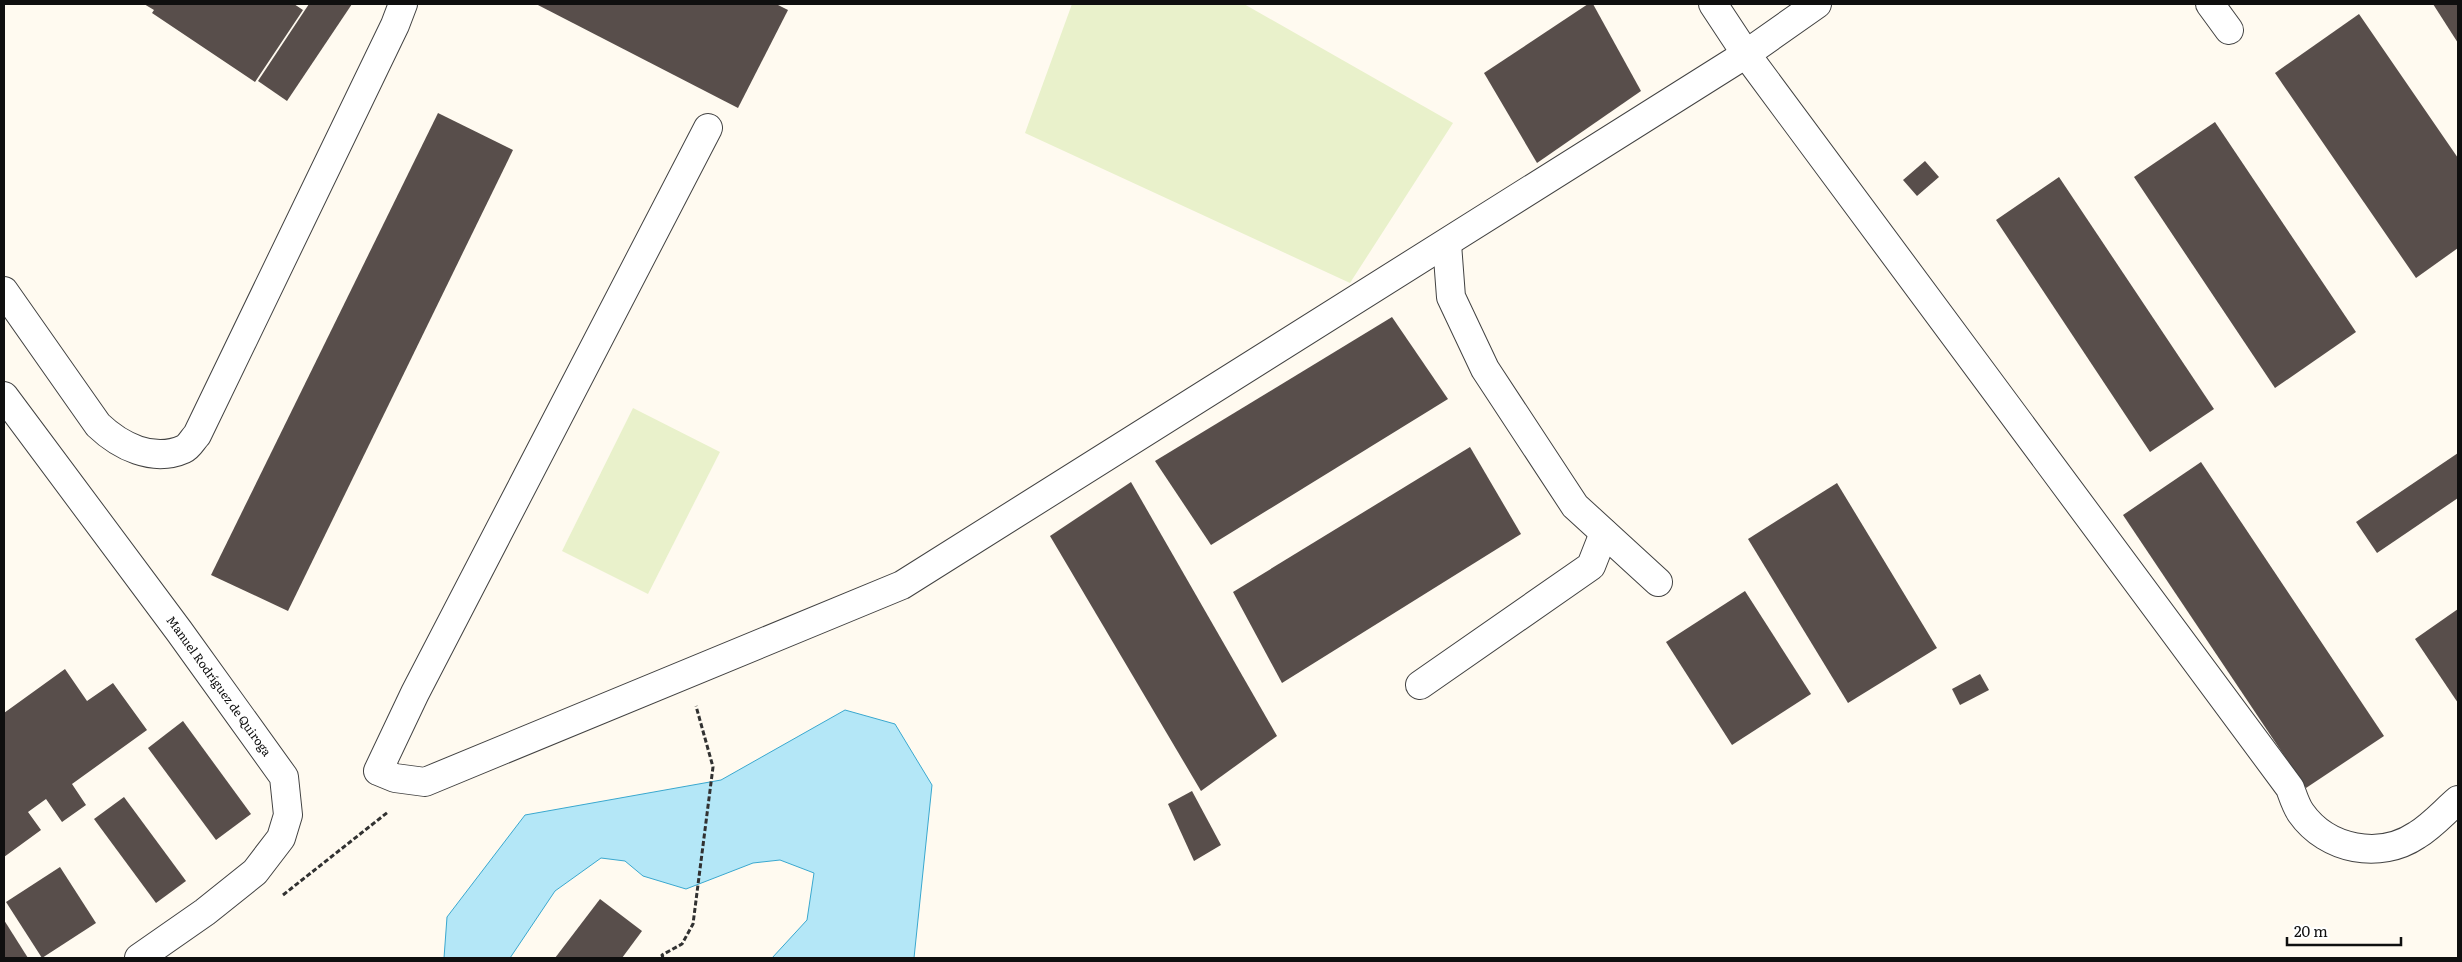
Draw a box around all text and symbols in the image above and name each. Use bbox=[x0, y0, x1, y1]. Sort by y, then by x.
street label: Manuel Rodríguez de Quiroga bbox=[163, 612, 277, 760]
scale bar bbox=[2287, 914, 2401, 946]
text: 20 m bbox=[2294, 919, 2328, 942]

